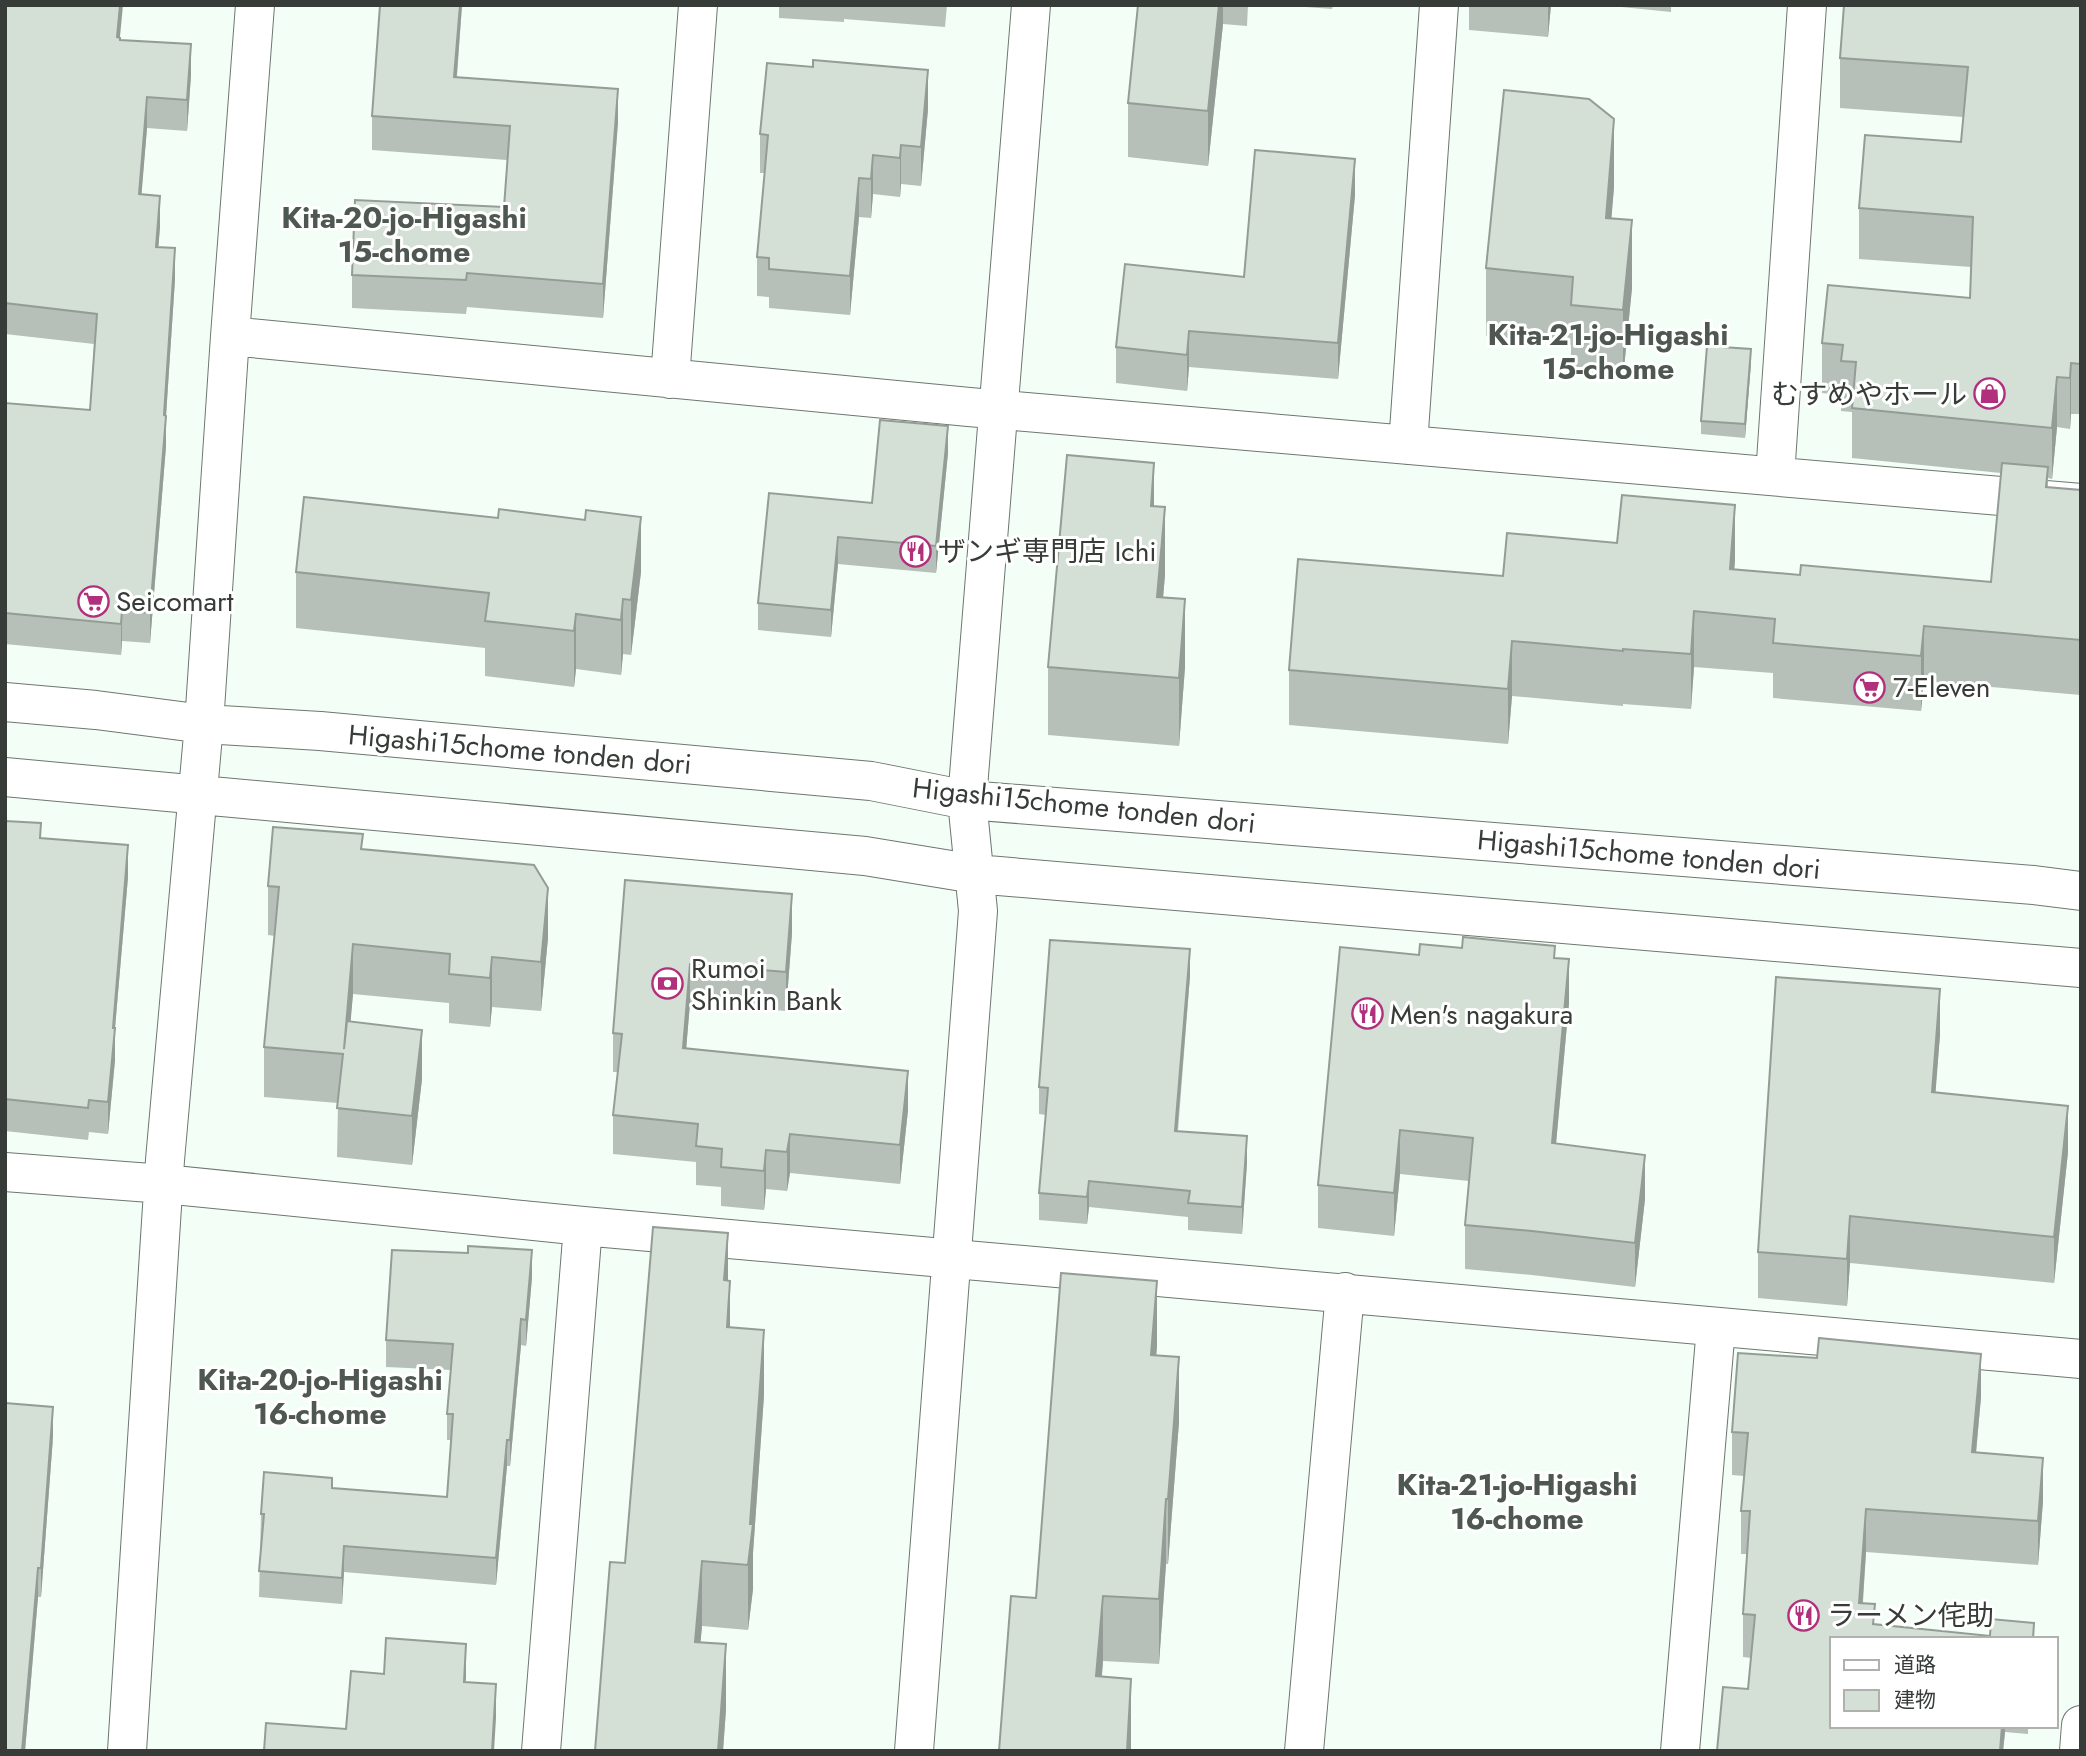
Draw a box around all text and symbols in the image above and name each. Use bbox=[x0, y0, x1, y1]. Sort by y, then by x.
district label: Kita-20-jo-Higashi 15-chome bbox=[281, 196, 527, 273]
district label: Kita-21-jo-Higashi 15-chome bbox=[1487, 313, 1729, 390]
place label: むすめやホール bbox=[1771, 374, 1967, 415]
shop icon: むすめやホール bbox=[1973, 377, 2007, 411]
place label: ザンギ専門店 Ichi bbox=[938, 531, 1157, 572]
restaurant icon: ザンギ専門店 Ichi bbox=[898, 534, 932, 568]
place label: Seicomart bbox=[116, 581, 234, 622]
supermarket icon: Seicomart bbox=[76, 584, 110, 618]
place label: 7-Eleven bbox=[1893, 667, 1990, 708]
supermarket icon: 7-Eleven bbox=[1853, 670, 1887, 704]
street label: Higashi15chome tonden dori bbox=[346, 714, 693, 785]
street label: Higashi15chome tonden dori bbox=[910, 767, 1258, 844]
street label: Higashi15chome tonden dori bbox=[1475, 819, 1822, 890]
place label: Rumoi Shinkin Bank bbox=[691, 948, 843, 1021]
bank icon: Rumoi Shinkin Bank bbox=[651, 967, 685, 1001]
place label: Men's nagakura bbox=[1390, 994, 1573, 1035]
restaurant icon: Men's nagakura bbox=[1350, 997, 1384, 1031]
district label: Kita-20-jo-Higashi 16-chome bbox=[197, 1358, 443, 1435]
district label: Kita-21-jo-Higashi 16-chome bbox=[1396, 1463, 1638, 1540]
place label: ラーメン侘助 bbox=[1827, 1595, 1994, 1636]
restaurant icon: ラーメン侘助 bbox=[1787, 1598, 1821, 1632]
legend bbox=[1830, 1637, 2058, 1728]
text: 道路 bbox=[1894, 1650, 1936, 1680]
text: 建物 bbox=[1894, 1685, 1936, 1715]

